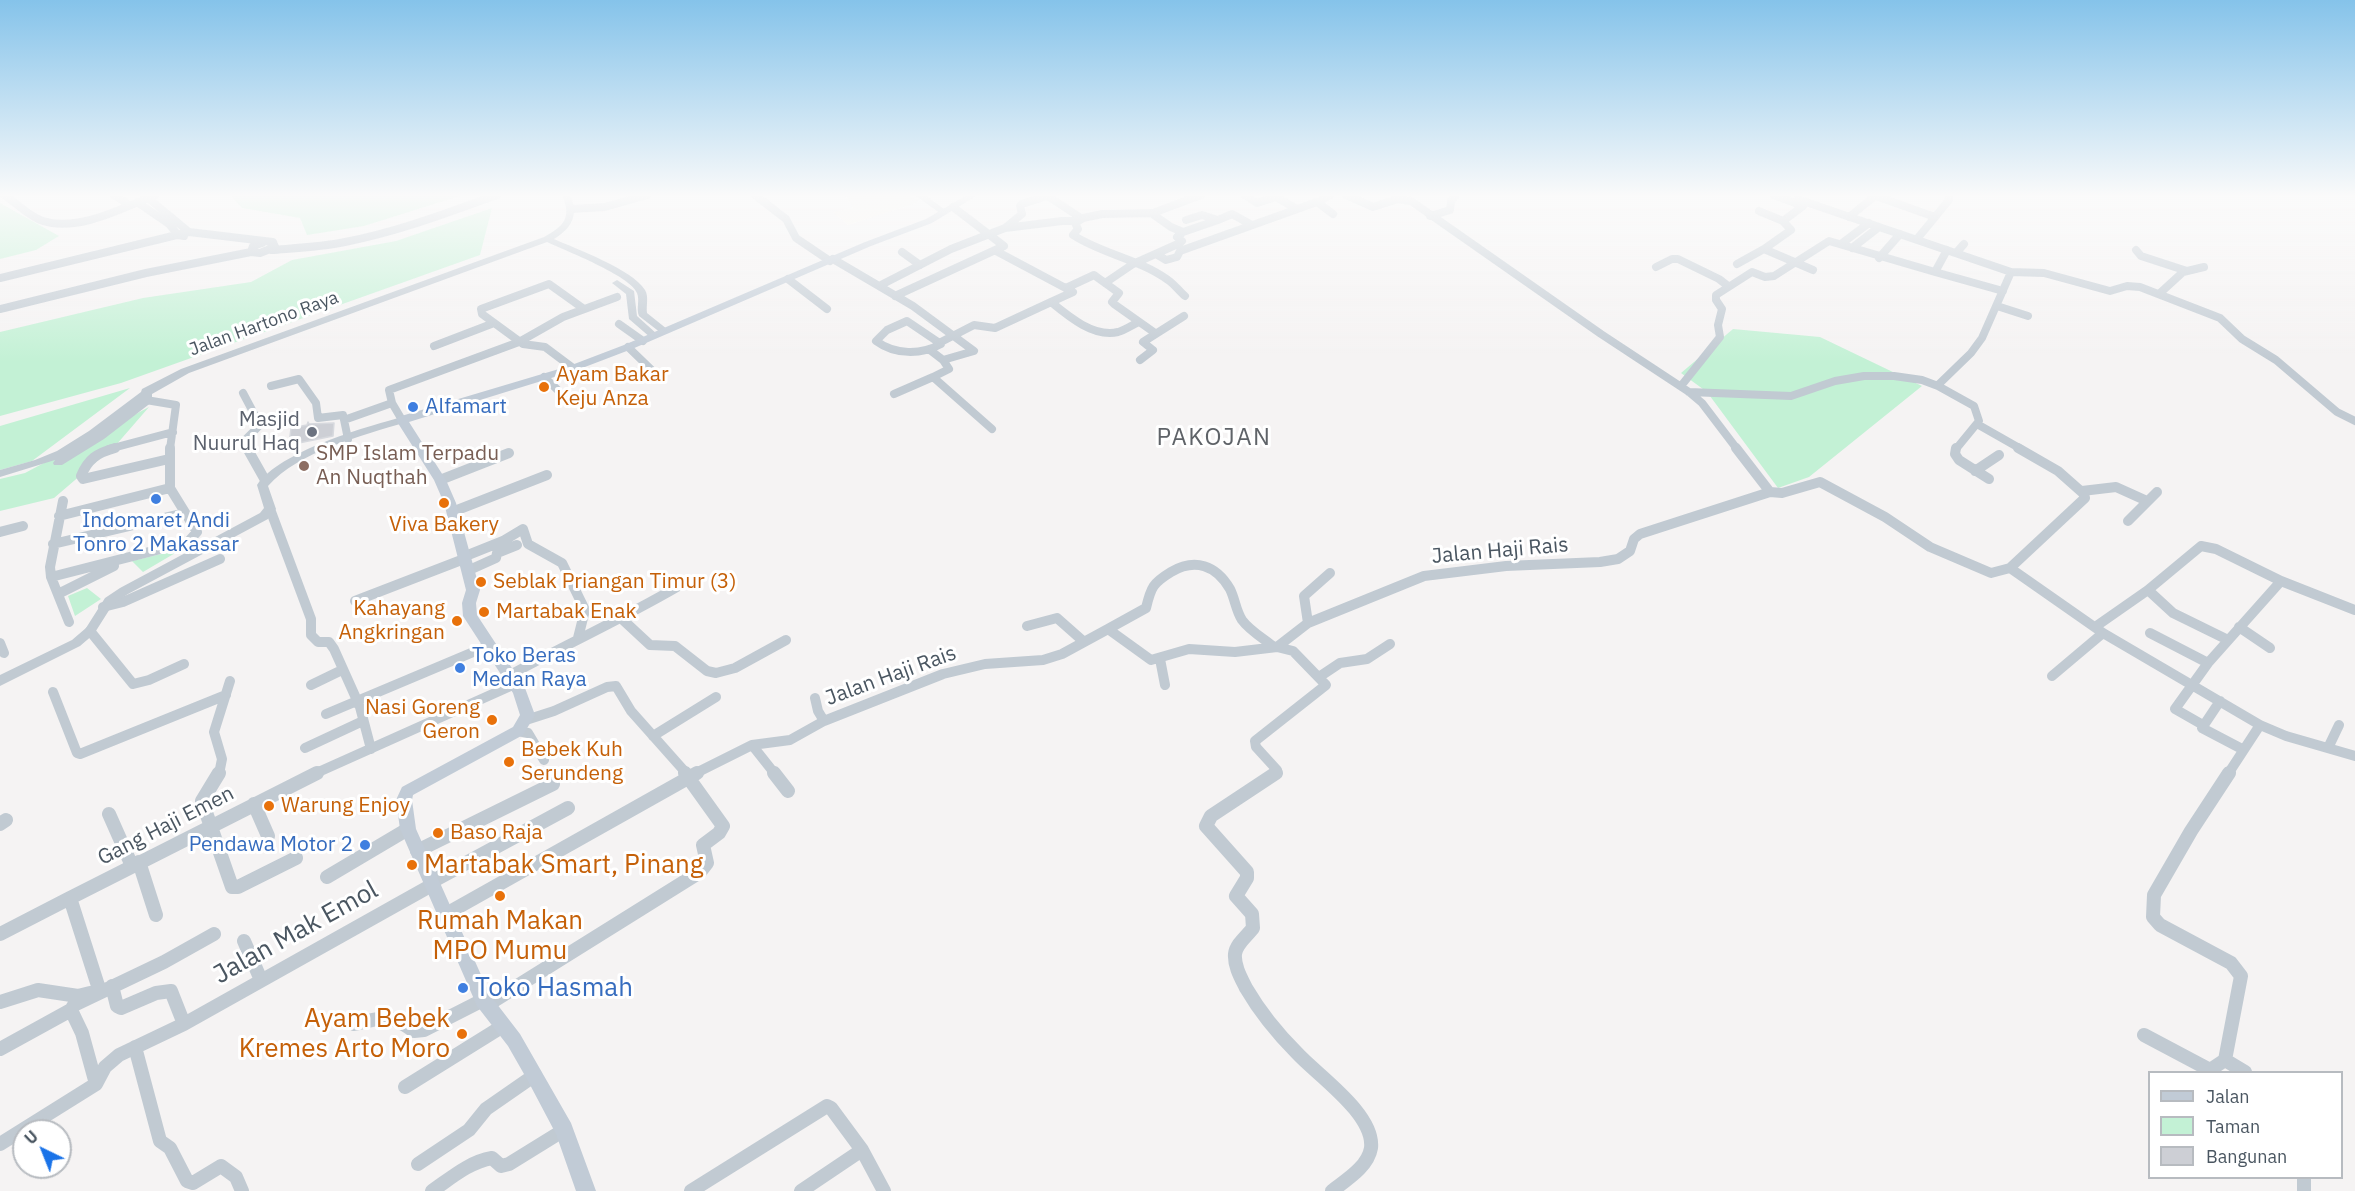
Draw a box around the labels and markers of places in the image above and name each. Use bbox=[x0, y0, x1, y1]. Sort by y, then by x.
place label: Ayam Bakar Keju Anza bbox=[556, 362, 669, 412]
marker: Ayam Bakar Keju Anza bbox=[537, 380, 551, 394]
place label: Alfamart bbox=[425, 394, 507, 420]
marker: Alfamart bbox=[406, 400, 420, 414]
place label: Masjid Nuurul Haq bbox=[193, 407, 300, 457]
marker: Masjid Nuurul Haq bbox=[305, 425, 319, 439]
place label: SMP Islam Terpadu An Nuqthah bbox=[316, 441, 499, 491]
marker: SMP Islam Terpadu An Nuqthah bbox=[297, 459, 311, 473]
marker: Indomaret Andi Tonro 2 Makassar bbox=[149, 492, 163, 506]
marker: Viva Bakery bbox=[437, 496, 451, 510]
place label: Indomaret Andi Tonro 2 Makassar bbox=[73, 508, 239, 558]
place label: Viva Bakery bbox=[389, 512, 499, 538]
place label: Seblak Priangan Timur (3) bbox=[493, 569, 736, 595]
marker: Seblak Priangan Timur (3) bbox=[474, 575, 488, 589]
place label: Kahayang Angkringan bbox=[338, 596, 445, 646]
place label: Martabak Enak bbox=[496, 599, 637, 625]
marker: Martabak Enak bbox=[477, 605, 491, 619]
marker: Kahayang Angkringan bbox=[450, 614, 464, 628]
place label: Toko Beras Medan Raya bbox=[472, 643, 587, 693]
marker: Toko Beras Medan Raya bbox=[453, 661, 467, 675]
place label: Nasi Goreng Geron bbox=[365, 695, 480, 745]
marker: Nasi Goreng Geron bbox=[485, 713, 499, 727]
place label: Bebek Kuh Serundeng bbox=[521, 737, 623, 787]
marker: Bebek Kuh Serundeng bbox=[502, 755, 516, 769]
place label: Warung Enjoy bbox=[281, 793, 410, 819]
marker: Warung Enjoy bbox=[262, 799, 276, 813]
place label: Baso Raja bbox=[450, 820, 543, 846]
marker: Baso Raja bbox=[431, 826, 445, 840]
place label: Pendawa Motor 2 bbox=[189, 832, 353, 858]
marker: Pendawa Motor 2 bbox=[358, 838, 372, 852]
place label: Martabak Smart, Pinang bbox=[424, 849, 704, 881]
marker: Martabak Smart, Pinang bbox=[405, 858, 419, 872]
marker: Rumah Makan MPO Mumu bbox=[493, 889, 507, 903]
place label: Rumah Makan MPO Mumu bbox=[417, 905, 583, 966]
place label: Toko Hasmah bbox=[475, 972, 633, 1004]
marker: Toko Hasmah bbox=[456, 981, 470, 995]
place label: Ayam Bebek Kremes Arto Moro bbox=[239, 1003, 450, 1064]
marker: Ayam Bebek Kremes Arto Moro bbox=[455, 1027, 469, 1041]

